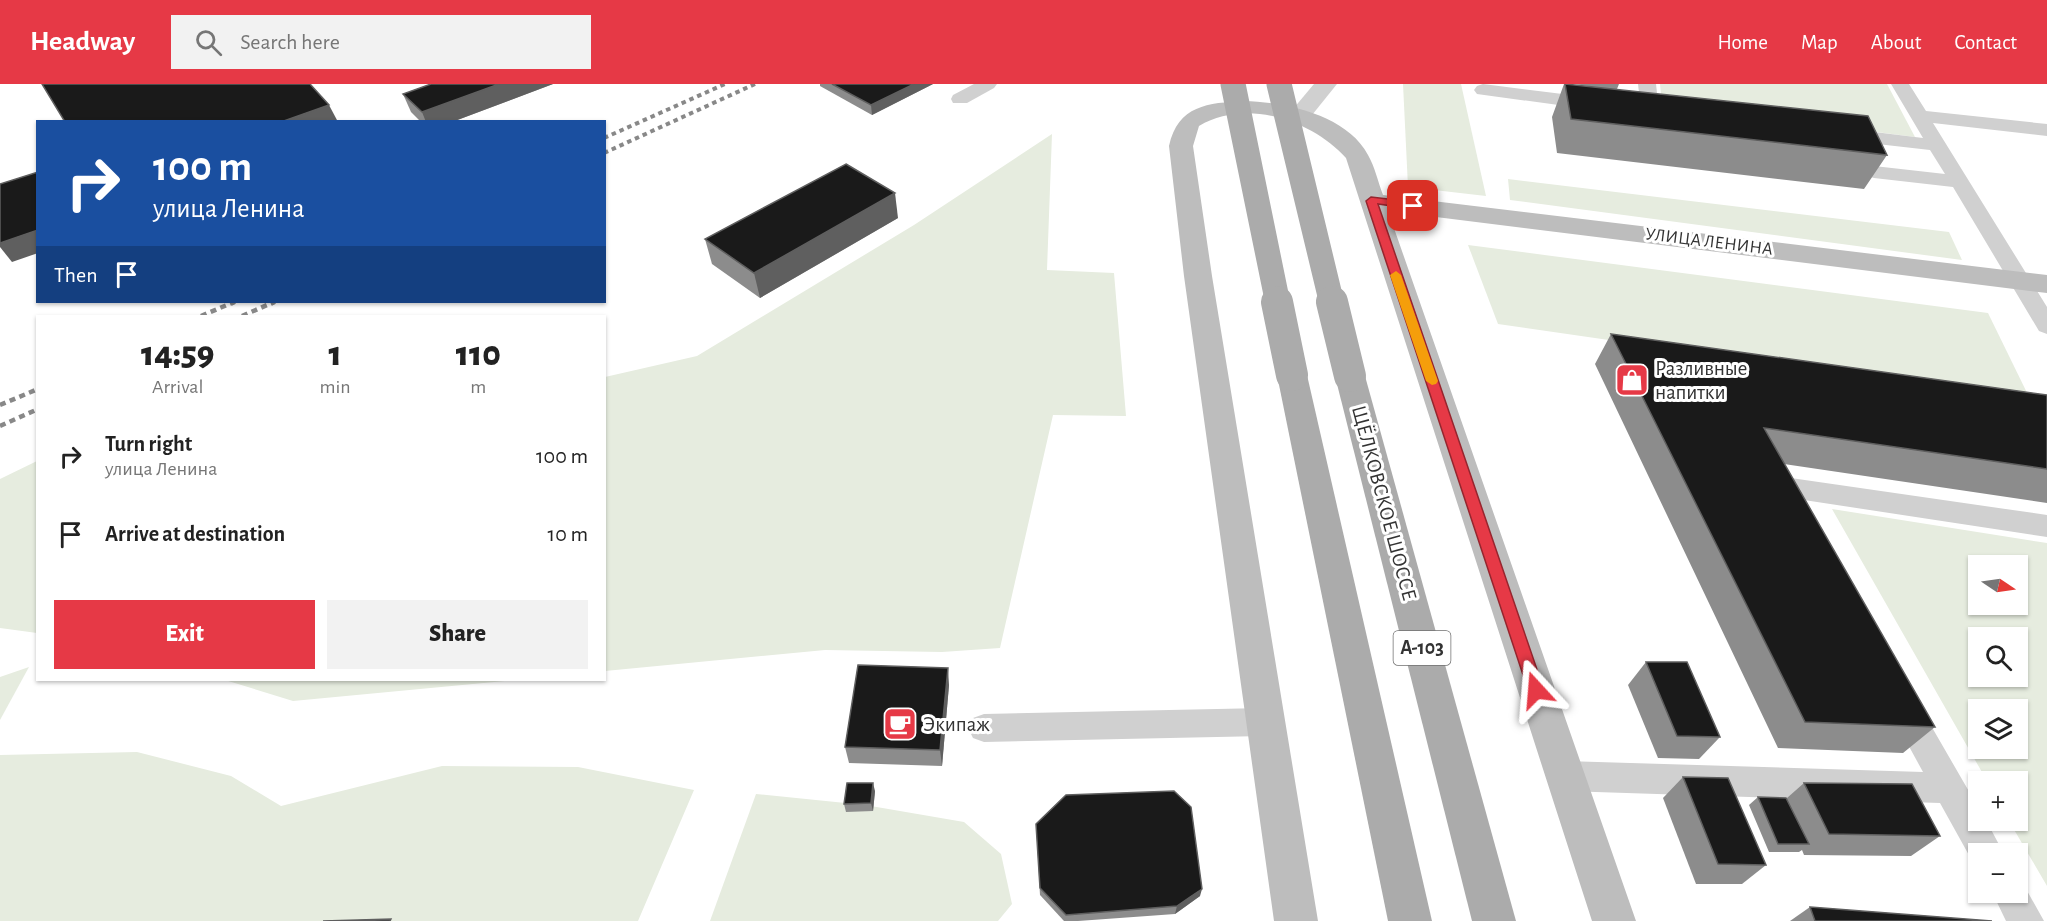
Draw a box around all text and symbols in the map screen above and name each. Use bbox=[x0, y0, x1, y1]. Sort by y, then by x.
search box bbox=[171, 15, 591, 69]
icon: search bbox=[192, 26, 225, 59]
text: Headway bbox=[30, 28, 135, 56]
text: Search here bbox=[240, 31, 340, 53]
text: Home bbox=[1717, 32, 1768, 53]
text: Map bbox=[1801, 32, 1838, 53]
text: About bbox=[1871, 32, 1921, 53]
text: Contact bbox=[1954, 32, 2017, 53]
icon: right bbox=[54, 144, 132, 222]
text: 100 m bbox=[153, 146, 252, 188]
pin bbox=[1387, 180, 1438, 231]
icon: arrive bbox=[1396, 189, 1429, 222]
text: улица Ленина bbox=[153, 195, 305, 222]
street label: УЛИЦА ЛЕНИНА bbox=[1644, 225, 1774, 259]
icon: arrive bbox=[110, 258, 143, 291]
text: Then bbox=[54, 264, 98, 286]
text: 14:59 bbox=[141, 336, 214, 372]
text: 1 bbox=[328, 336, 342, 372]
text: 110 bbox=[456, 336, 501, 372]
place label: Разливные напитки bbox=[1655, 358, 1747, 403]
shop icon: Разливные напитки bbox=[1614, 362, 1650, 398]
text: Arrival bbox=[152, 377, 203, 397]
text: min bbox=[320, 377, 351, 397]
text: m bbox=[470, 377, 486, 397]
street label: ЩЁЛКОВСКОЕ ШОССЕ bbox=[1348, 403, 1421, 603]
text: Turn right bbox=[105, 433, 192, 455]
icon: right bbox=[54, 440, 87, 473]
text: 100 m bbox=[536, 445, 588, 467]
text: улица Ленина bbox=[105, 459, 217, 479]
icon: arrive bbox=[54, 518, 87, 551]
text: Arrive at destination bbox=[105, 523, 285, 545]
text: 10 m bbox=[548, 523, 588, 545]
north arrow bbox=[1968, 555, 2028, 615]
map controls bbox=[1968, 555, 2028, 903]
button: Exit bbox=[54, 600, 315, 669]
button: Share bbox=[327, 600, 588, 669]
button: search bbox=[1968, 627, 2028, 687]
road number: А-103 bbox=[1394, 631, 1450, 665]
position arrow bbox=[1504, 658, 1568, 722]
button: layers bbox=[1968, 699, 2028, 759]
cafe icon: Экипаж bbox=[882, 706, 918, 742]
place label: Экипаж bbox=[923, 714, 990, 735]
button: + bbox=[1968, 771, 2028, 831]
button: − bbox=[1968, 843, 2028, 903]

